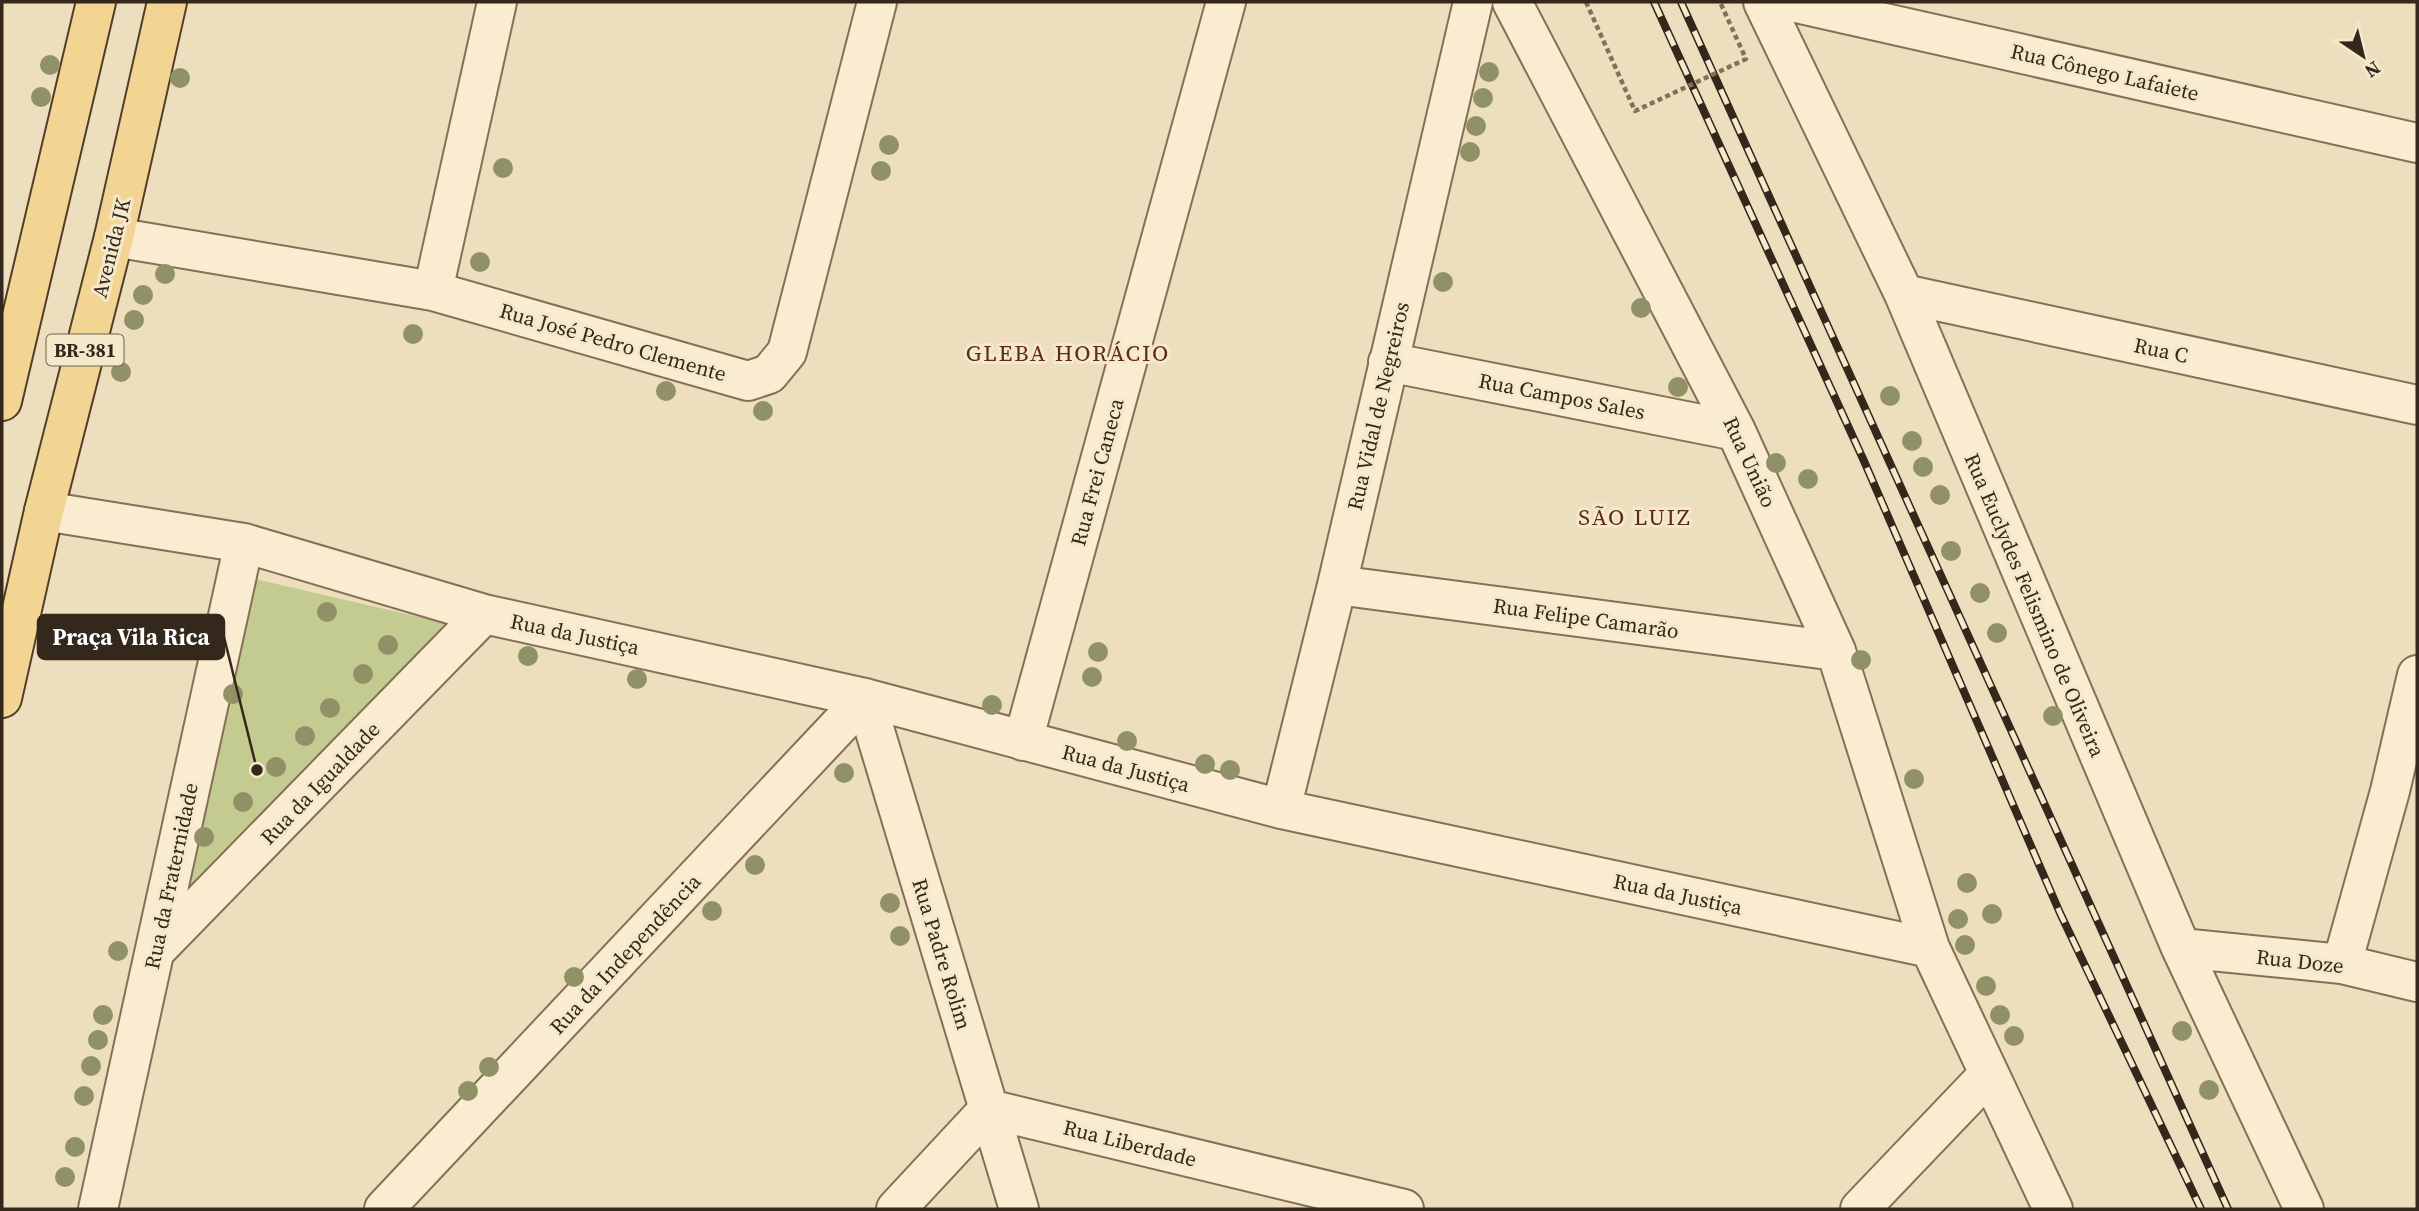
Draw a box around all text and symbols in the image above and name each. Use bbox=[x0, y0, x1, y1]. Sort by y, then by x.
north arrow bbox=[2328, 21, 2398, 91]
street label: Rua Cônego Lafaiete bbox=[2008, 36, 2202, 108]
text: N bbox=[2359, 55, 2386, 85]
street label: Avenida JK bbox=[85, 195, 137, 301]
street label: Rua José Pedro Clemente bbox=[496, 296, 730, 388]
street label: Rua Vidal de Negreiros bbox=[1340, 299, 1416, 513]
street label: Rua C bbox=[2131, 330, 2191, 370]
road number: BR-381 bbox=[46, 334, 124, 366]
district label: GLEBA HORÁCIO bbox=[966, 337, 1170, 369]
street label: Rua Campos Sales bbox=[1476, 366, 1648, 426]
street label: Rua Frei Caneca bbox=[1063, 395, 1131, 549]
street label: Rua União bbox=[1716, 412, 1784, 512]
street label: Rua Euclydes Felismino de Oliveira bbox=[1958, 449, 2112, 762]
district label: SÃO LUIZ bbox=[1578, 501, 1692, 533]
street label: Rua Felipe Camarão bbox=[1491, 591, 1681, 645]
street label: Rua da Justiça bbox=[508, 606, 642, 662]
callout: Praça Vila Rica bbox=[38, 615, 224, 659]
text: Praça Vila Rica bbox=[52, 621, 210, 653]
street label: Rua da Igualdade bbox=[254, 715, 386, 851]
street label: Rua da Justiça bbox=[1059, 737, 1193, 799]
street label: Rua da Fraternidade bbox=[137, 780, 205, 972]
street label: Rua da Justiça bbox=[1611, 866, 1745, 922]
street label: Rua da Independência bbox=[543, 867, 707, 1041]
street label: Rua Padre Rolim bbox=[905, 875, 979, 1033]
street label: Rua Doze bbox=[2255, 942, 2345, 980]
street label: Rua Liberdade bbox=[1060, 1112, 1200, 1174]

